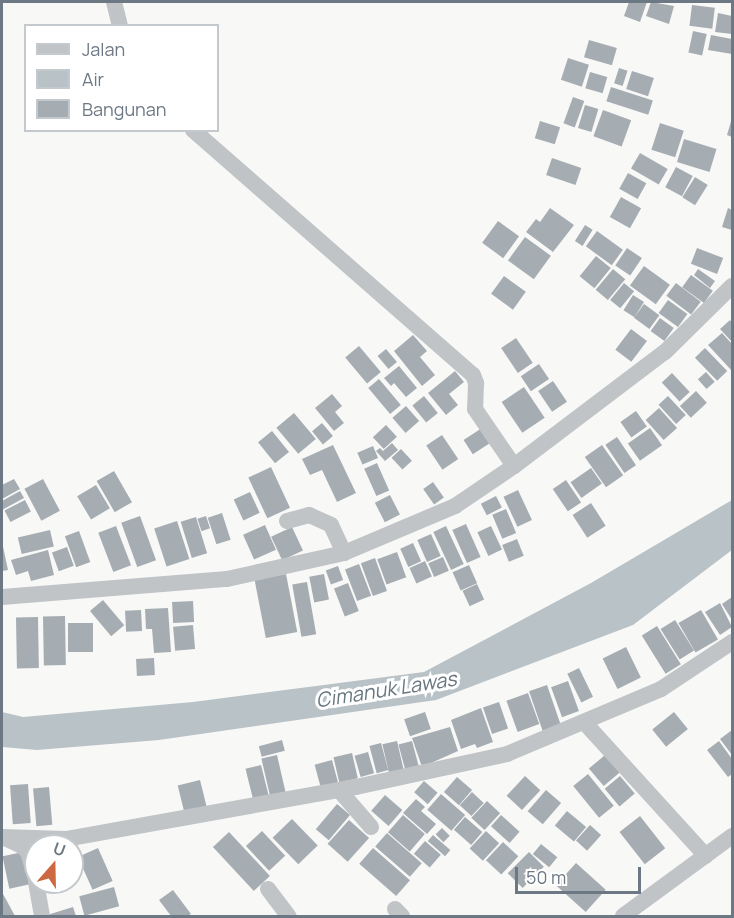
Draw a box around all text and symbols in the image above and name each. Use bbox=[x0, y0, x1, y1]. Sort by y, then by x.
legend bbox=[24, 24, 219, 132]
text: Jalan bbox=[82, 37, 125, 61]
text: Air bbox=[82, 67, 104, 91]
text: Bangunan bbox=[82, 97, 166, 121]
water label: Cimanuk Lawas bbox=[314, 666, 458, 712]
north arrow bbox=[24, 834, 84, 894]
text: U bbox=[50, 837, 69, 861]
scale bar bbox=[518, 855, 644, 893]
text: 50 m bbox=[526, 865, 566, 889]

